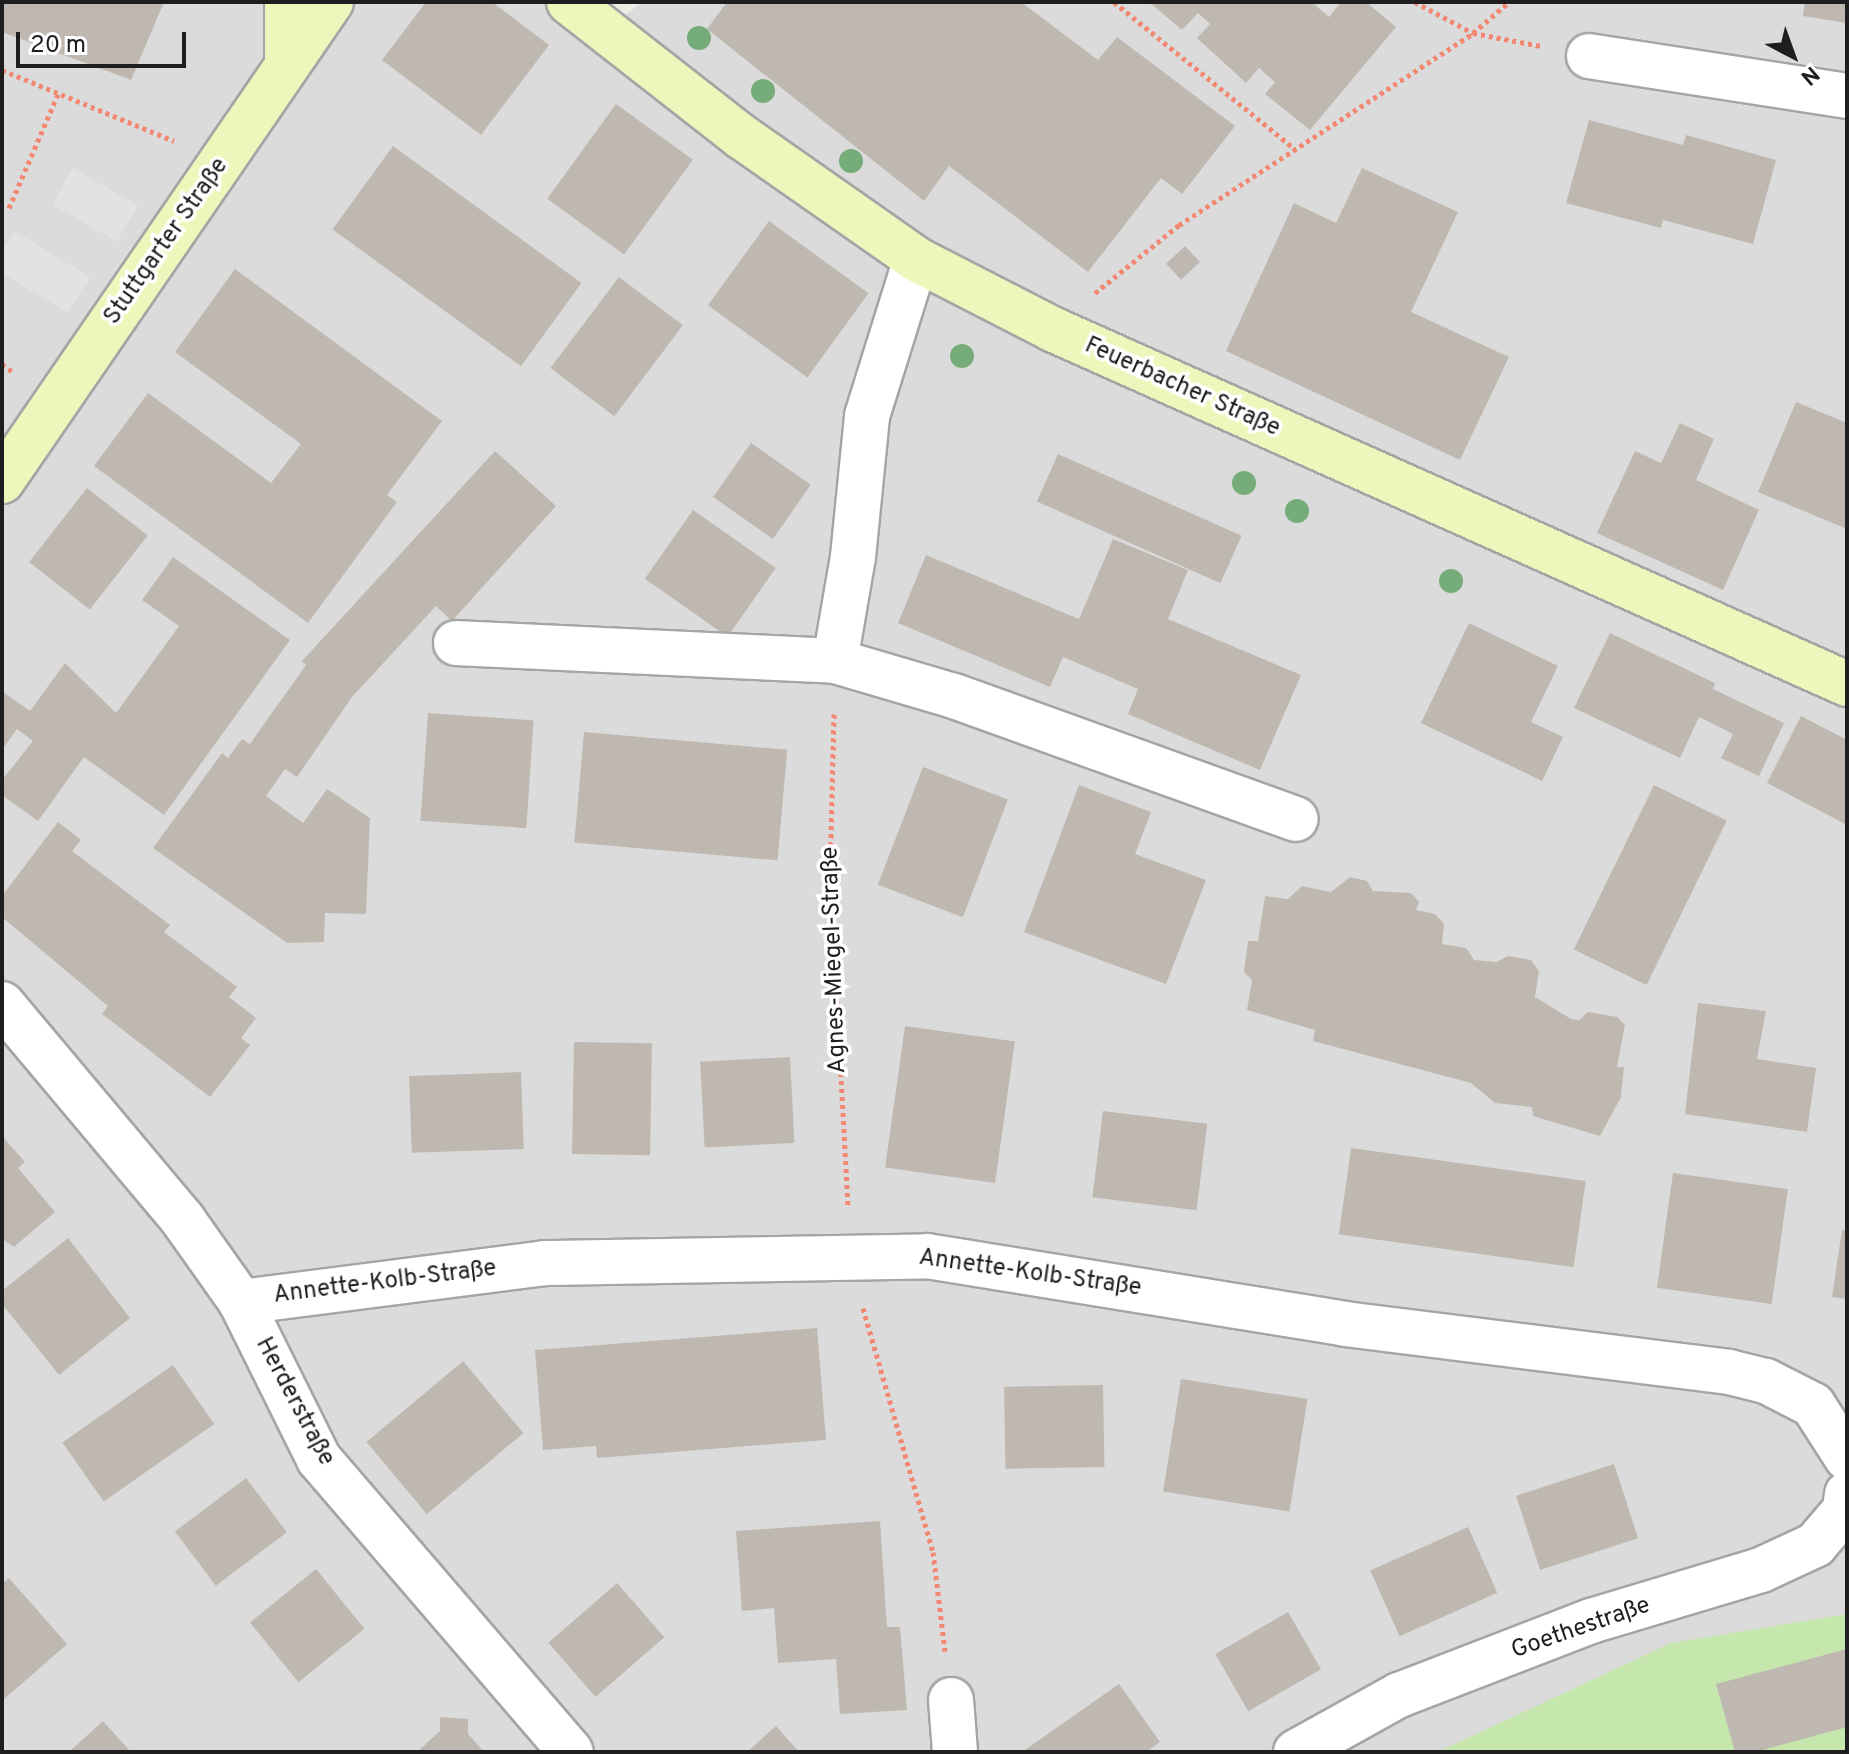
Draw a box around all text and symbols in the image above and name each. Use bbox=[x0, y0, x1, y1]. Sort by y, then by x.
scale bar bbox=[20, 16, 190, 66]
north arrow bbox=[1753, 16, 1833, 96]
text: 20 m bbox=[30, 31, 86, 61]
text: N bbox=[1794, 59, 1824, 90]
street label: Stuttgarter Straße bbox=[99, 153, 235, 331]
street label: Feuerbacher Straße bbox=[1080, 332, 1284, 444]
street label: Agnes-Miegel-Straße bbox=[817, 846, 853, 1074]
street label: Annette-Kolb-Straße bbox=[917, 1244, 1143, 1304]
street label: Annette-Kolb-Straße bbox=[272, 1255, 498, 1311]
street label: Herderstraße bbox=[248, 1333, 340, 1471]
street label: Goethestraße bbox=[1508, 1592, 1654, 1666]

